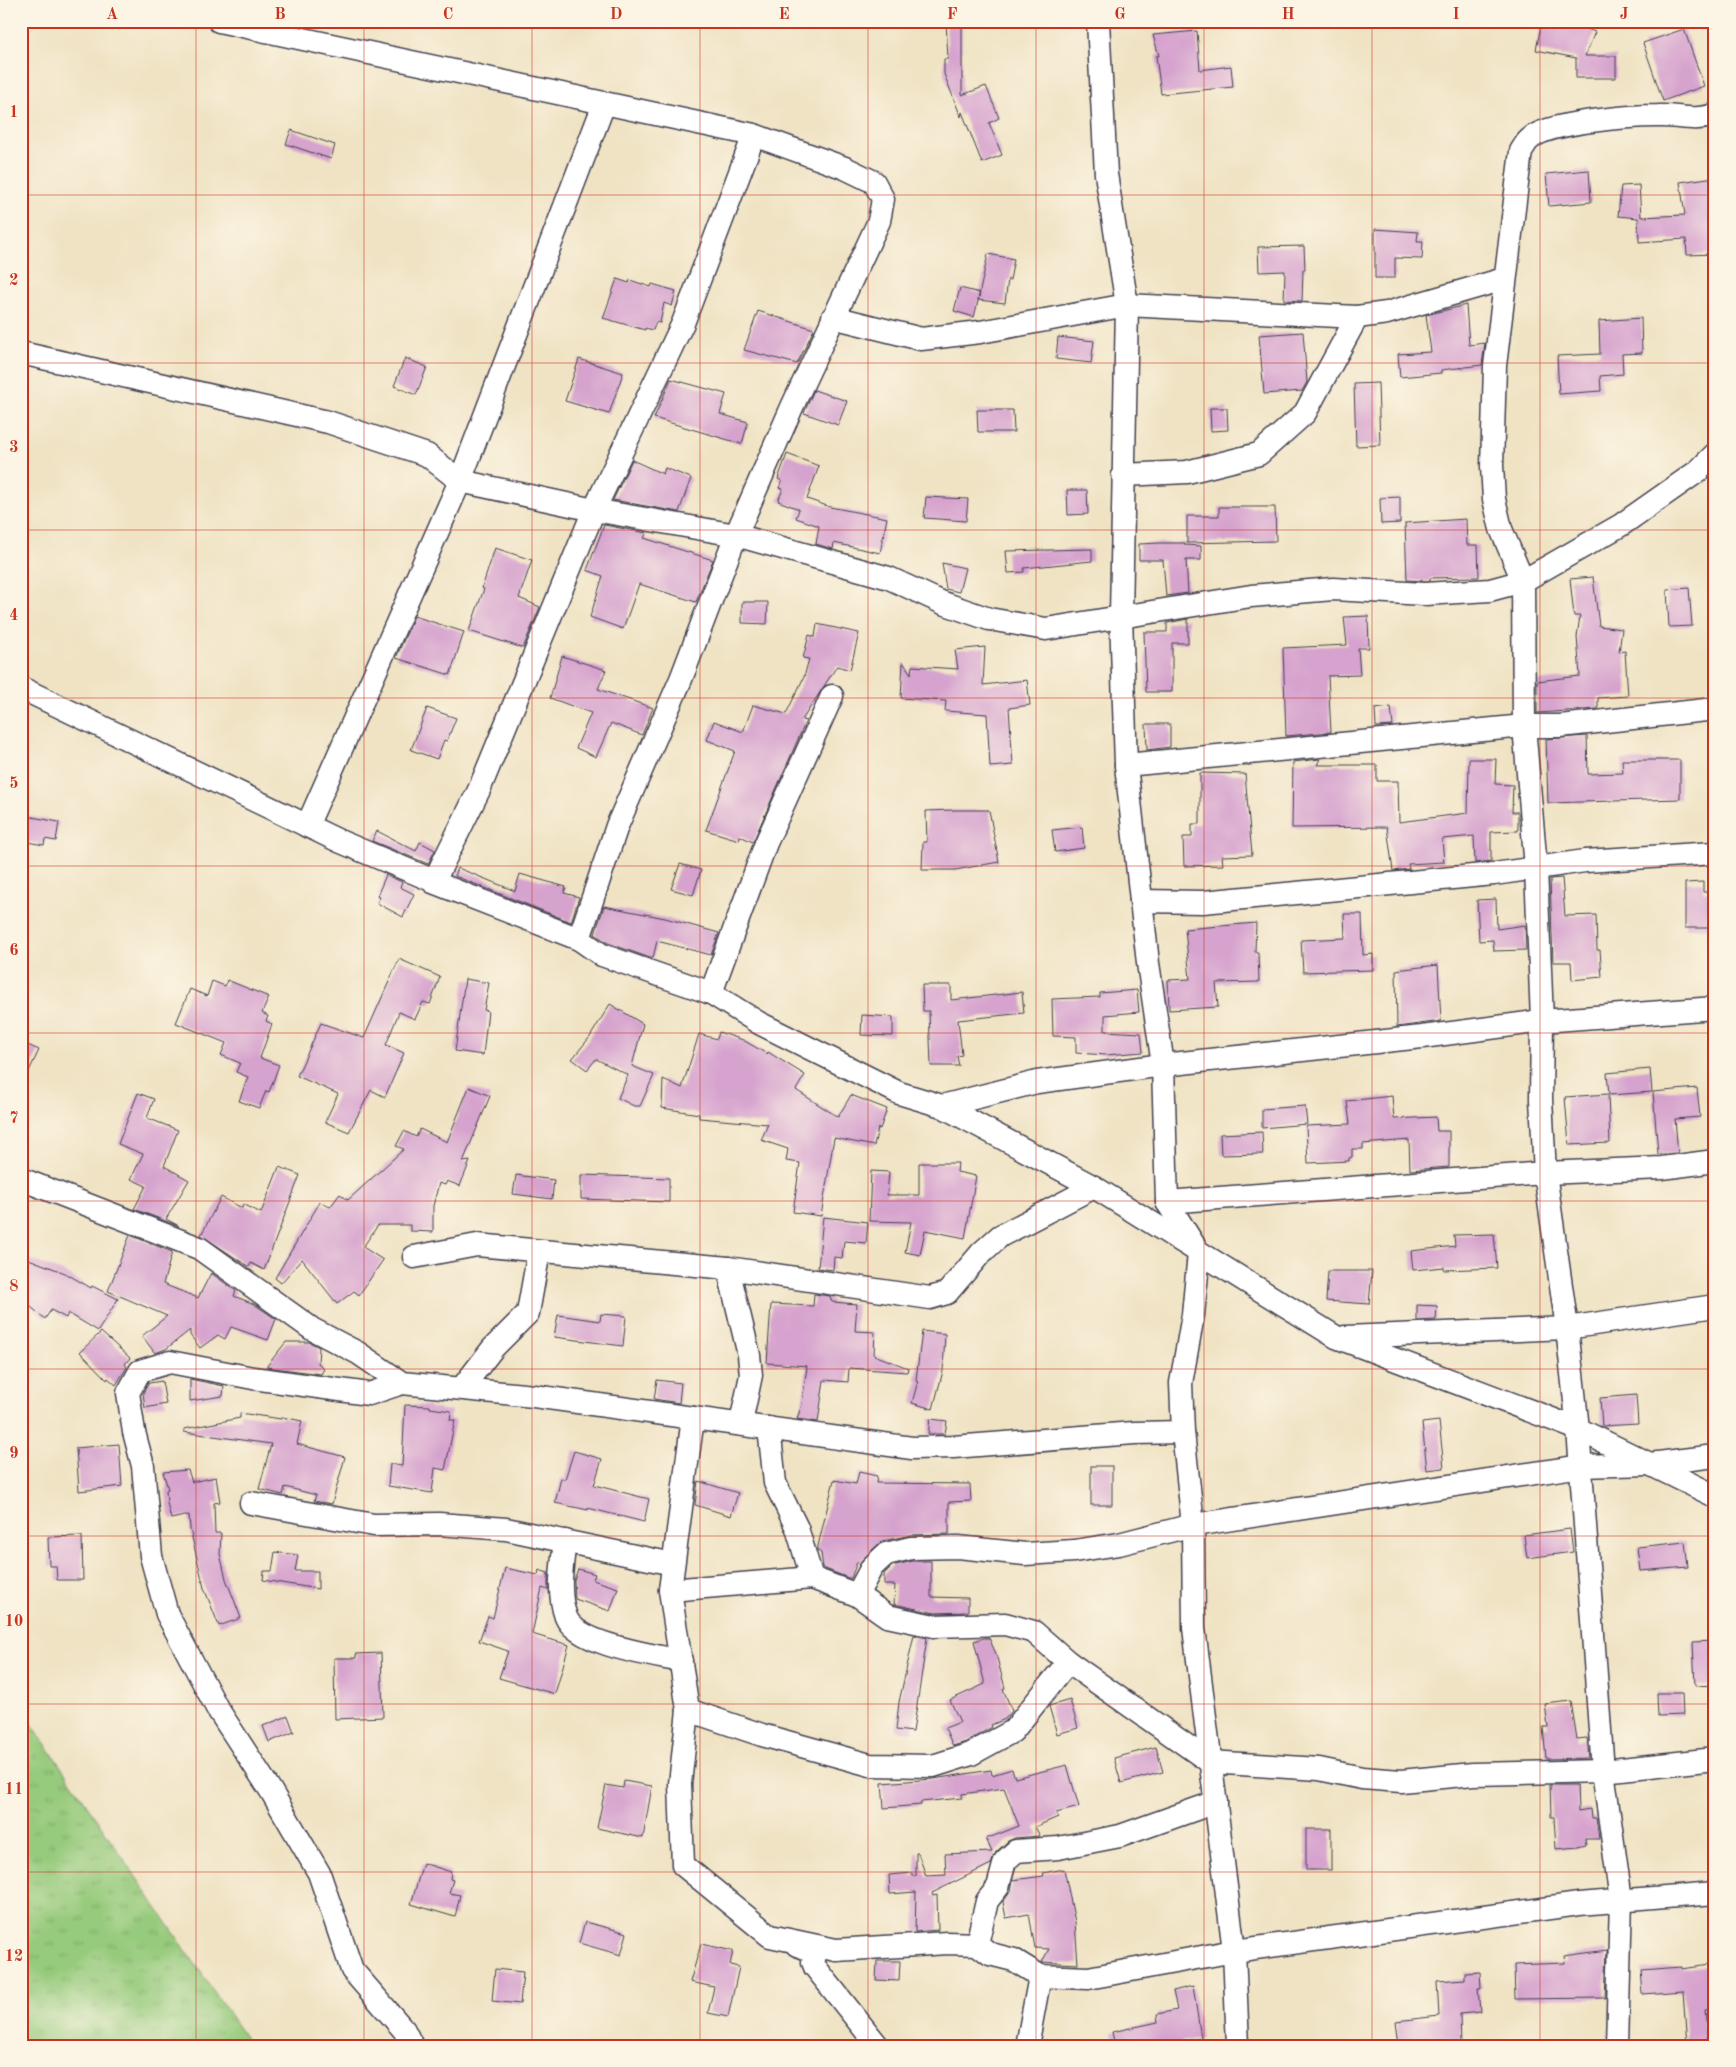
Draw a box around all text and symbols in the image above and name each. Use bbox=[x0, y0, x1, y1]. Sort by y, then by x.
text: A bbox=[106, 7, 118, 23]
text: B bbox=[274, 7, 286, 23]
text: C bbox=[443, 7, 453, 23]
text: D bbox=[610, 7, 622, 23]
text: E bbox=[778, 7, 790, 23]
text: F bbox=[947, 7, 958, 23]
text: G bbox=[1114, 7, 1126, 23]
text: H bbox=[1281, 7, 1295, 23]
text: I bbox=[1452, 7, 1460, 23]
text: J bbox=[1620, 7, 1629, 23]
text: 1 bbox=[9, 105, 19, 121]
text: 2 bbox=[9, 273, 19, 289]
text: 3 bbox=[9, 440, 19, 456]
text: 4 bbox=[9, 608, 19, 624]
text: 5 bbox=[9, 776, 19, 792]
text: 6 bbox=[9, 943, 19, 959]
text: 7 bbox=[9, 1111, 19, 1127]
text: 8 bbox=[9, 1279, 19, 1295]
text: 9 bbox=[9, 1446, 19, 1462]
text: 10 bbox=[5, 1614, 23, 1630]
text: 11 bbox=[5, 1782, 23, 1798]
text: 12 bbox=[5, 1949, 23, 1965]

